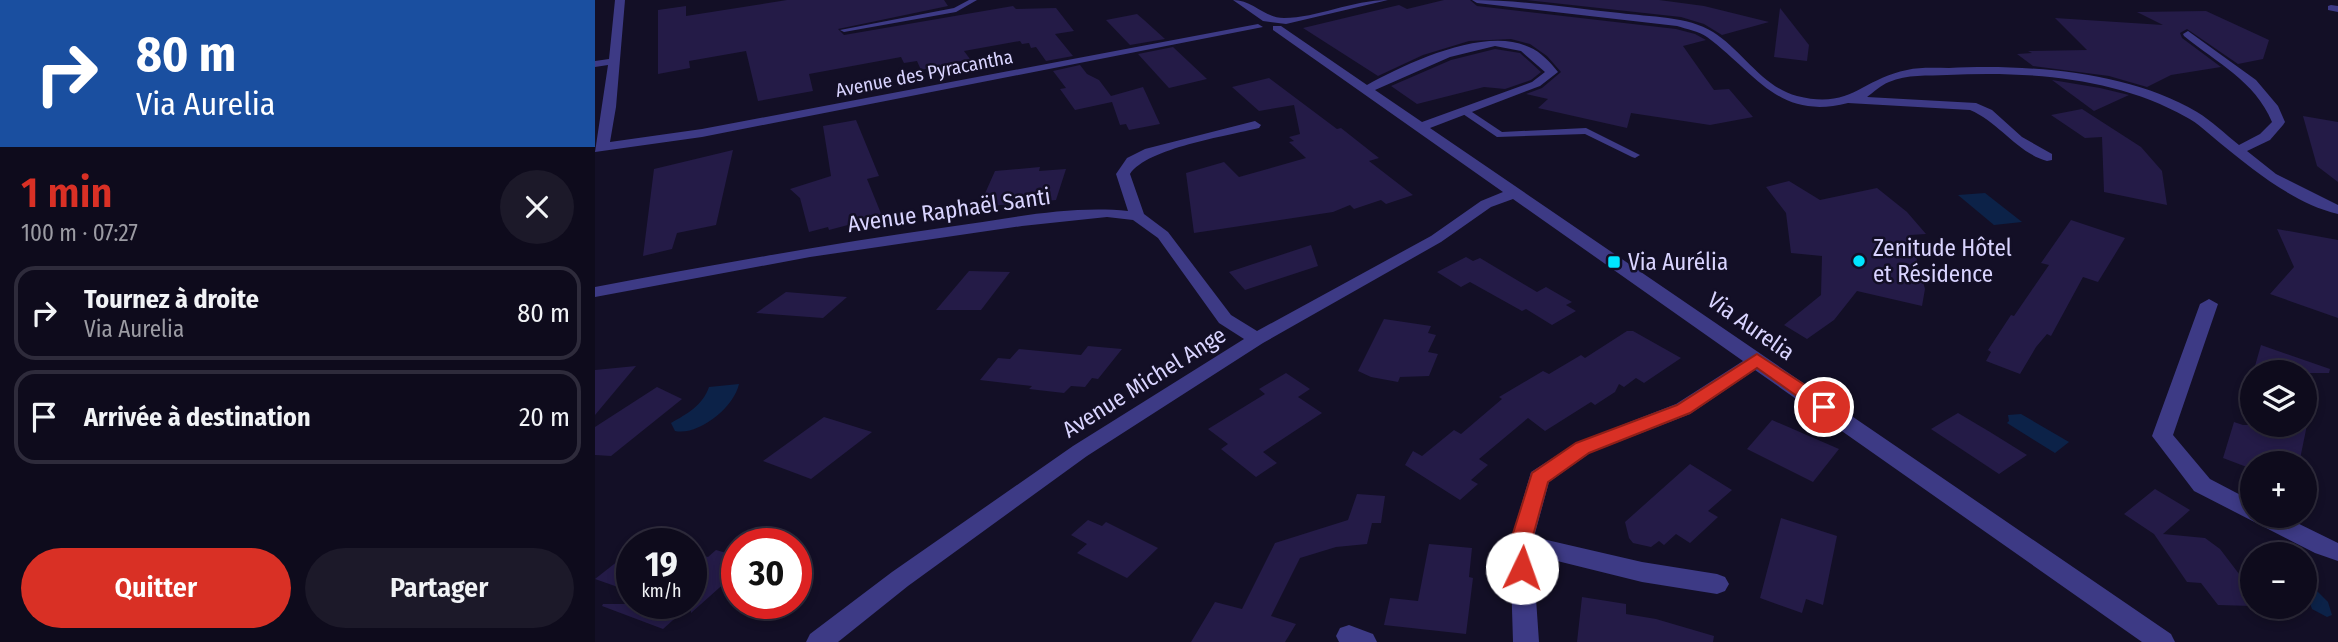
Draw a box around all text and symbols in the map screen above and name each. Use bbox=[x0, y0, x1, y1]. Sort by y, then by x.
text: 80 m bbox=[136, 25, 236, 84]
icon: right bbox=[21, 28, 112, 119]
street label: Avenue des Pyracantha bbox=[833, 45, 1015, 102]
text: Via Aurelia bbox=[136, 85, 275, 123]
text: 1 min bbox=[21, 168, 112, 218]
button: close bbox=[500, 170, 574, 244]
street label: Avenue Raphaël Santi bbox=[846, 182, 1052, 238]
text: 100 m · 07:27 bbox=[21, 219, 138, 247]
place label: Zenitude Hôtel et Résidence bbox=[1873, 234, 2012, 288]
place label: Via Aurélia bbox=[1628, 248, 1728, 276]
marker: Zenitude Hôtel et Résidence bbox=[1851, 253, 1867, 269]
marker: Via Aurélia bbox=[1606, 254, 1622, 270]
text: Tournez à droite bbox=[84, 284, 259, 315]
street label: Via Aurelia bbox=[1702, 286, 1800, 366]
icon: right bbox=[25, 294, 63, 332]
text: 80 m bbox=[517, 298, 570, 329]
text: Via Aurelia bbox=[84, 315, 184, 343]
street label: Avenue Michel Ange bbox=[1057, 320, 1231, 444]
map controls bbox=[2240, 360, 2317, 619]
button: layers bbox=[2240, 360, 2317, 437]
pin bbox=[1794, 377, 1854, 437]
icon: arrive bbox=[1805, 388, 1843, 426]
icon: arrive bbox=[25, 398, 63, 436]
text: Arrivée à destination bbox=[84, 402, 311, 433]
text: 20 m bbox=[519, 402, 570, 433]
button: + bbox=[2240, 451, 2317, 528]
speed limit sign: 30 bbox=[721, 528, 812, 619]
position arrow bbox=[1485, 531, 1559, 605]
button: − bbox=[2240, 542, 2317, 619]
text: 19 bbox=[645, 543, 678, 585]
button: Quitter bbox=[21, 548, 291, 628]
button: Partager bbox=[305, 548, 574, 628]
text: km/h bbox=[641, 580, 682, 602]

